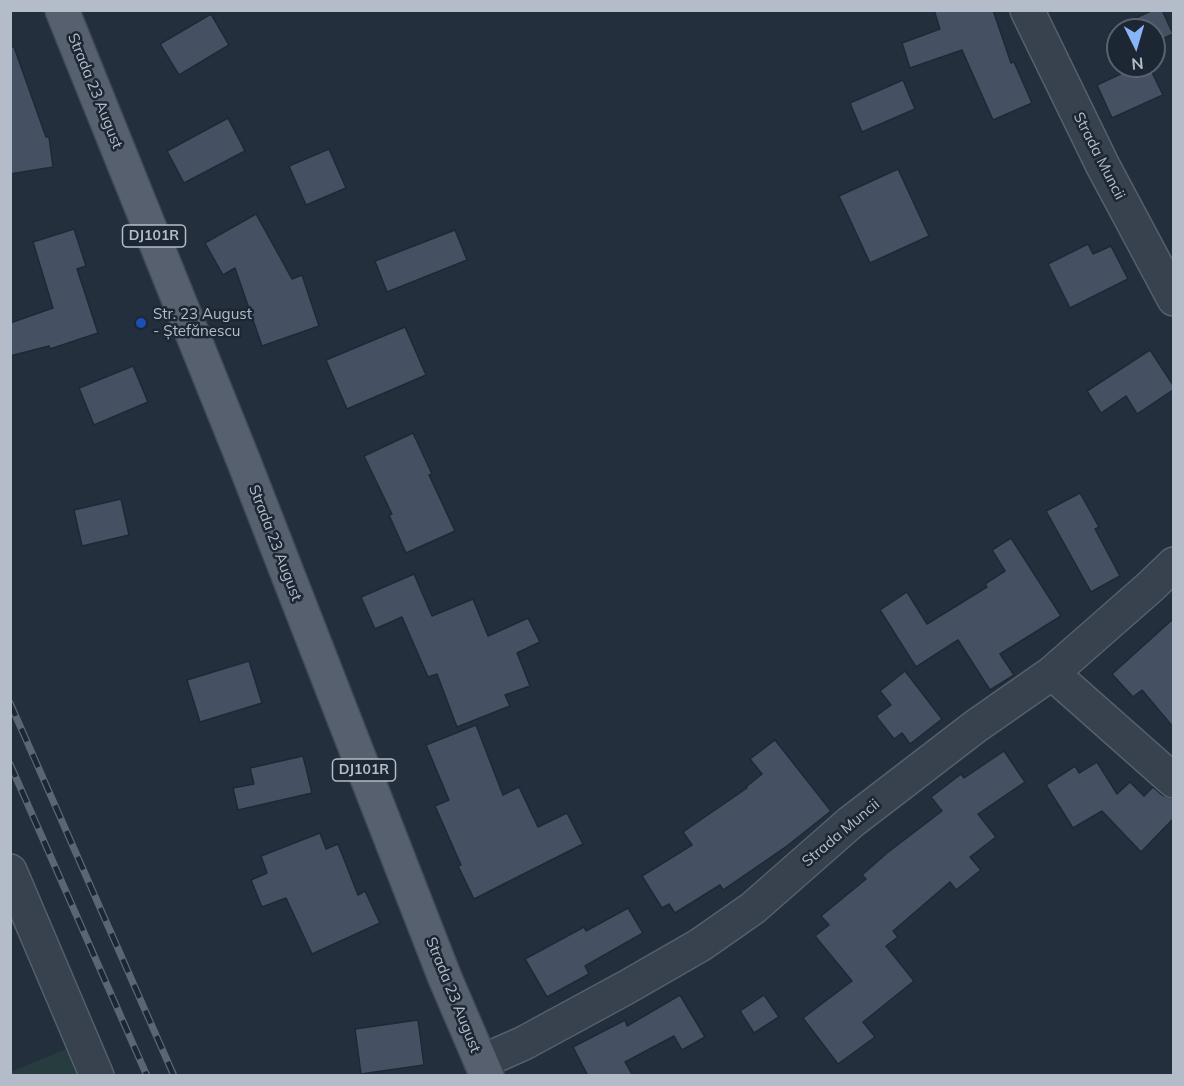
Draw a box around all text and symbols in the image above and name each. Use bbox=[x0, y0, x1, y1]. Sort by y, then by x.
north arrow bbox=[1106, 18, 1166, 78]
street label: Strada 23 August bbox=[64, 31, 126, 151]
text: N bbox=[1130, 53, 1144, 74]
street label: Strada Muncii bbox=[1069, 109, 1129, 203]
road number: DJ101R bbox=[122, 225, 186, 247]
place label: Str. 23 August - Ștefănescu bbox=[153, 305, 252, 340]
marker: Str. 23 August - Ștefănescu bbox=[134, 316, 148, 330]
street label: Strada 23 August bbox=[245, 482, 305, 604]
road number: DJ101R bbox=[332, 759, 395, 781]
street label: Strada Muncii bbox=[799, 795, 883, 871]
street label: Strada 23 August bbox=[422, 935, 484, 1055]

